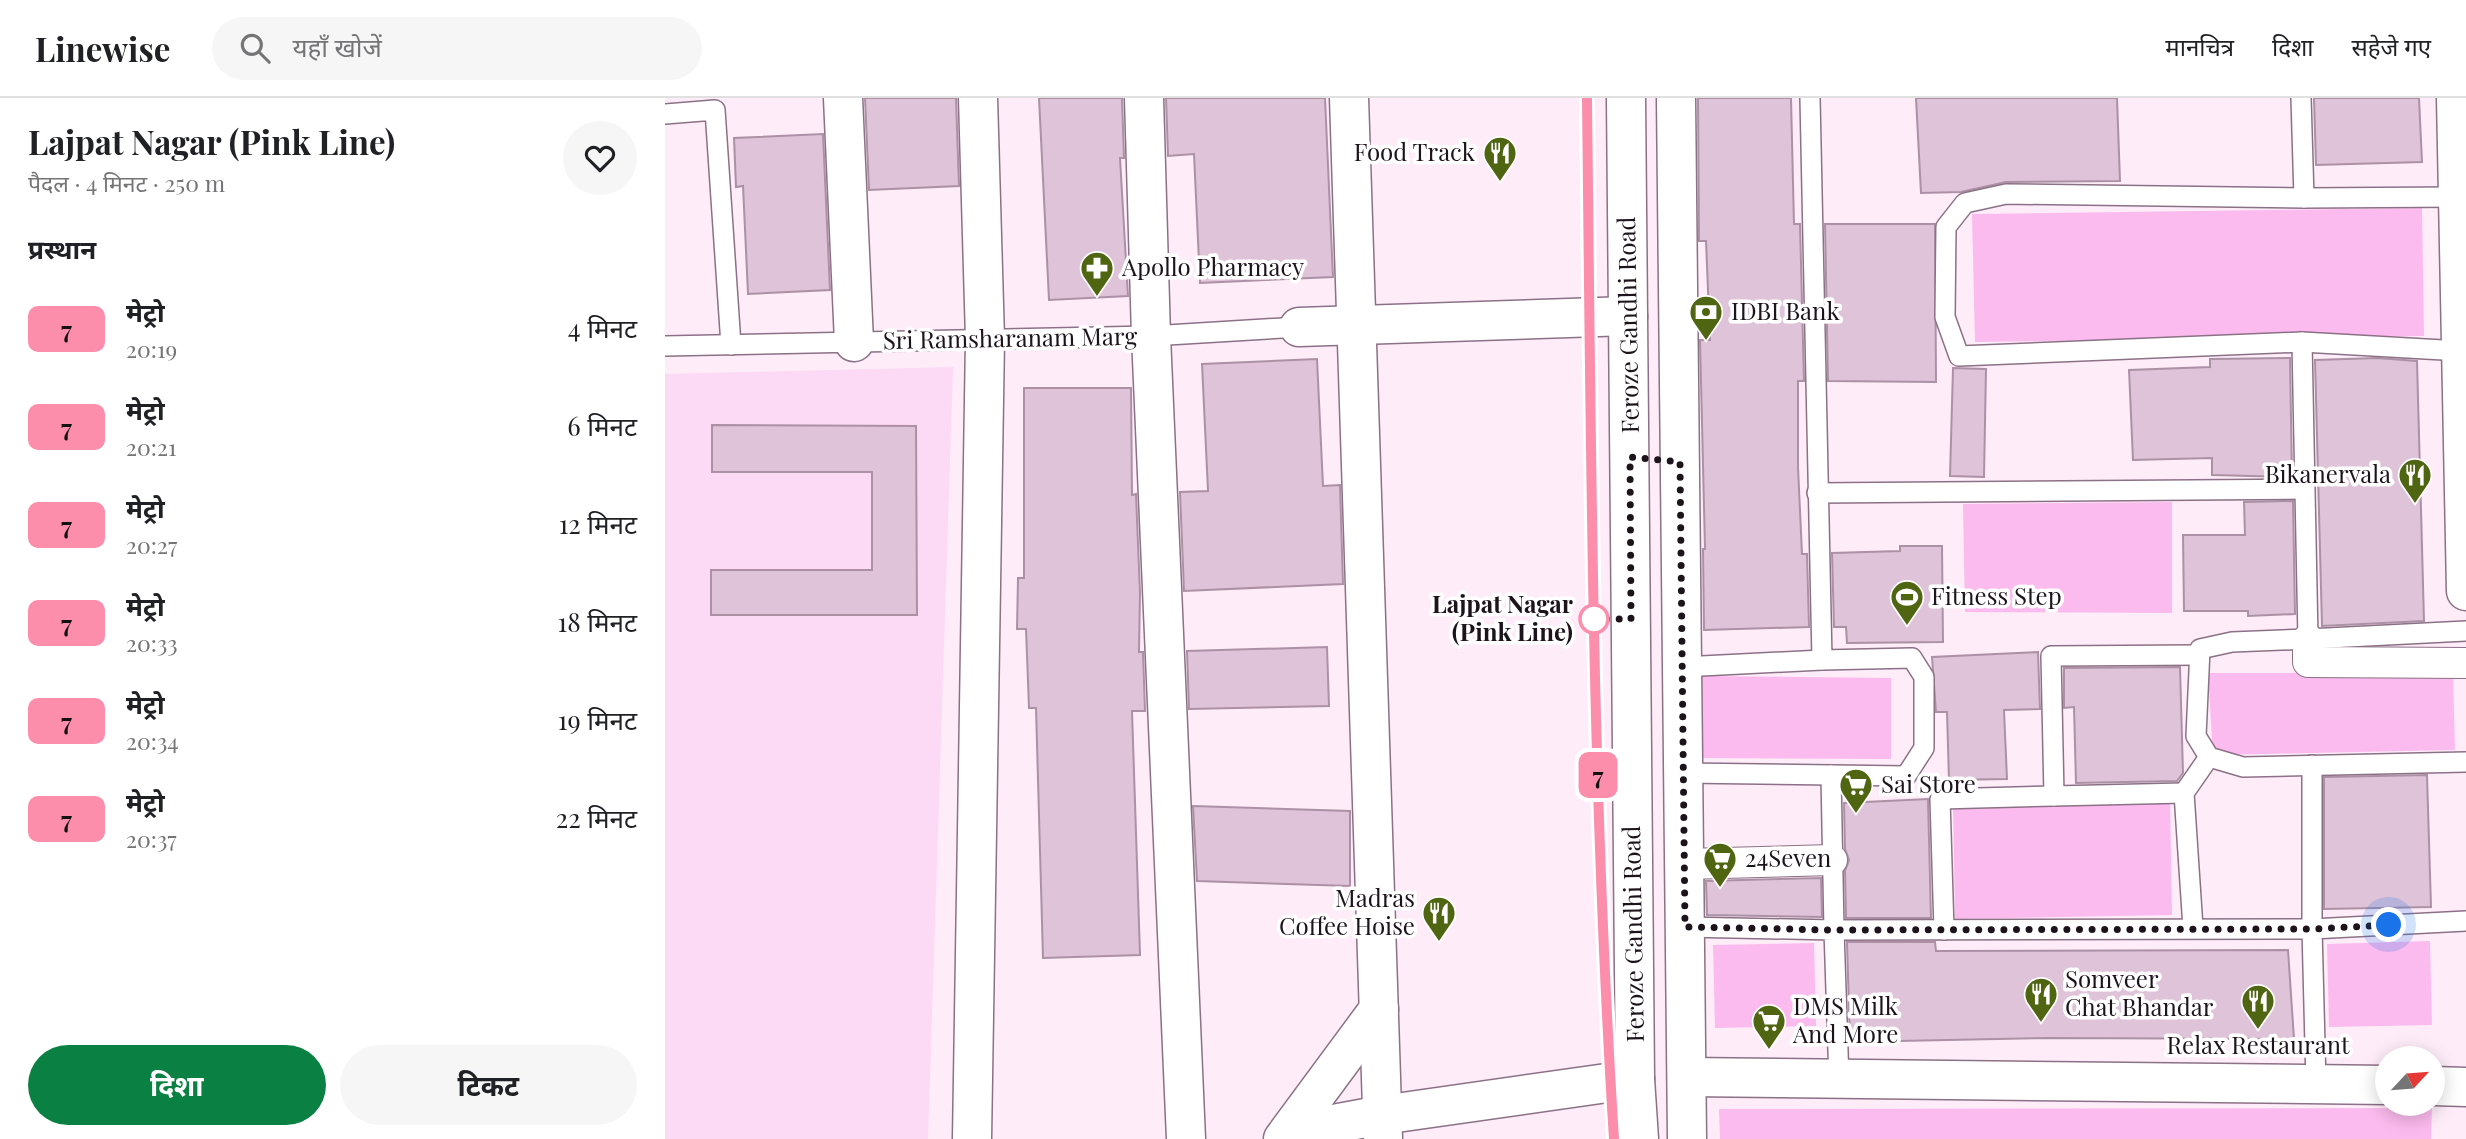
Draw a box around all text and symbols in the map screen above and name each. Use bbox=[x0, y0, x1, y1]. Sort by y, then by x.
search box bbox=[212, 17, 702, 80]
text: Linewise bbox=[35, 26, 170, 70]
icon: search bbox=[236, 29, 274, 67]
text: यहाँ खोजें bbox=[292, 29, 382, 64]
text: मानचित्र bbox=[2165, 30, 2234, 62]
text: दिशा bbox=[2272, 30, 2313, 62]
text: सहेजे गए bbox=[2351, 30, 2431, 62]
text: Lajpat Nagar (Pink Line) bbox=[28, 119, 395, 163]
button: heart bbox=[563, 121, 637, 195]
restaurant icon: Food Track bbox=[1481, 134, 1519, 183]
place label: Food Track bbox=[1354, 135, 1476, 167]
text: पैदल · 4 मिनट · 250 m bbox=[28, 167, 225, 198]
street label: Feroze Gandhi Road bbox=[1609, 216, 1645, 434]
text: प्रस्थान bbox=[28, 231, 96, 266]
pharmacy icon: Apollo Pharmacy bbox=[1078, 249, 1116, 298]
place label: Apollo Pharmacy bbox=[1121, 250, 1304, 282]
bank icon: IDBI Bank bbox=[1687, 293, 1725, 342]
text: मेट्रो bbox=[126, 294, 165, 329]
place label: IDBI Bank bbox=[1731, 294, 1840, 326]
text: 4 मिनट bbox=[568, 310, 637, 345]
text: 7 bbox=[61, 313, 72, 345]
street label: Sri Ramsharanam Marg bbox=[882, 319, 1138, 355]
text: 20:19 bbox=[126, 333, 177, 364]
text: मेट्रो bbox=[126, 392, 165, 427]
text: 6 मिनट bbox=[567, 408, 637, 443]
text: 7 bbox=[61, 411, 72, 443]
text: 20:21 bbox=[126, 431, 176, 462]
restaurant icon: Bikanervala bbox=[2396, 456, 2434, 505]
place label: Bikanervala bbox=[2265, 457, 2391, 489]
text: मेट्रो bbox=[126, 490, 165, 525]
text: 12 मिनट bbox=[559, 506, 637, 541]
text: 7 bbox=[61, 509, 72, 541]
text: 20:27 bbox=[126, 529, 177, 560]
sports icon: Fitness Step bbox=[1888, 578, 1926, 627]
place label: Fitness Step bbox=[1931, 579, 2062, 611]
place label: Lajpat Nagar (Pink Line) bbox=[1432, 587, 1574, 647]
text: मेट्रो bbox=[126, 588, 165, 623]
text: 18 मिनट bbox=[558, 604, 637, 639]
marker: Lajpat Nagar (Pink Line) bbox=[1579, 604, 1609, 634]
text: 7 bbox=[61, 607, 72, 639]
text: 20:33 bbox=[126, 627, 178, 658]
text: मेट्रो bbox=[126, 686, 165, 721]
text: 19 मिनट bbox=[558, 702, 637, 737]
text: 7 bbox=[61, 705, 72, 737]
text: 20:34 bbox=[126, 725, 179, 756]
line badge: 7 bbox=[1575, 752, 1621, 798]
text: 7 bbox=[1593, 759, 1603, 791]
supermarket icon: Sai Store bbox=[1837, 766, 1875, 815]
place label: Sai Store bbox=[1881, 767, 1976, 799]
text: मेट्रो bbox=[126, 784, 165, 819]
text: 22 मिनट bbox=[556, 800, 637, 835]
text: 7 bbox=[61, 803, 72, 835]
text: 20:37 bbox=[126, 823, 177, 854]
street label: Feroze Gandhi Road bbox=[1614, 825, 1650, 1043]
supermarket icon: 24Seven bbox=[1701, 840, 1739, 889]
place label: 24Seven bbox=[1745, 841, 1831, 873]
place label: Madras Coffee Hoise bbox=[1279, 881, 1415, 941]
restaurant icon: Madras Coffee Hoise bbox=[1420, 894, 1458, 943]
your location bbox=[2371, 907, 2406, 942]
place label: Somveer Chat Bhandar bbox=[2065, 962, 2214, 1022]
restaurant icon: Somveer Chat Bhandar bbox=[2022, 975, 2060, 1024]
restaurant icon: Relax Restaurant bbox=[2239, 982, 2277, 1031]
place label: DMS Milk And More bbox=[1792, 989, 1899, 1049]
supermarket icon: DMS Milk And More bbox=[1750, 1002, 1788, 1051]
place label: Relax Restaurant bbox=[2167, 1028, 2350, 1060]
button: दिशा bbox=[28, 1045, 326, 1125]
button: टिकट bbox=[340, 1045, 637, 1125]
north arrow bbox=[2375, 1046, 2445, 1116]
map controls bbox=[2375, 1046, 2445, 1116]

